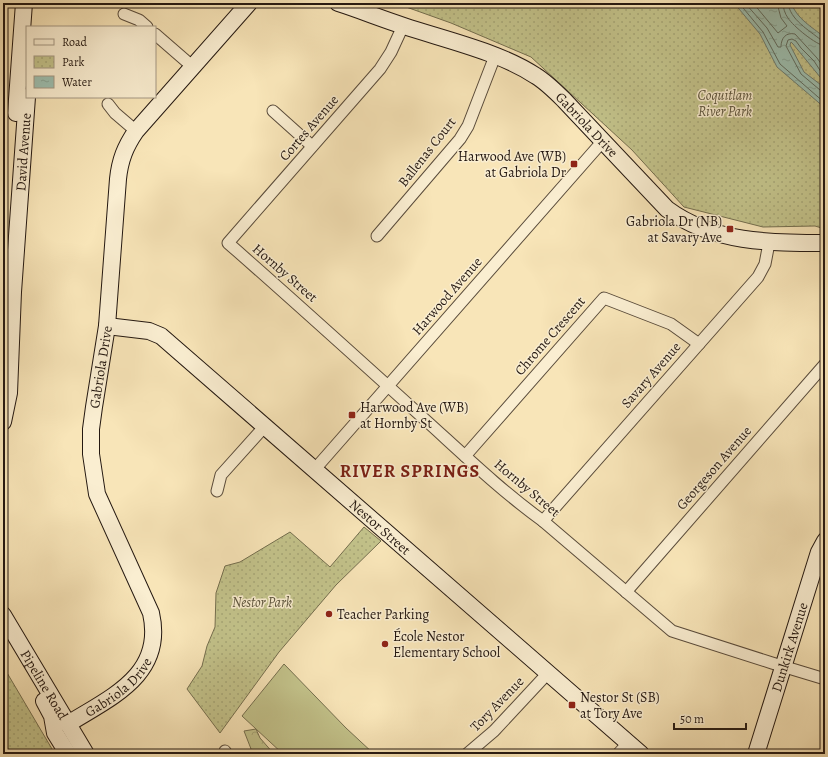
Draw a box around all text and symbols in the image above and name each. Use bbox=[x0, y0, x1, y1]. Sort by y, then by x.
legend bbox=[26, 26, 156, 98]
text: Road bbox=[62, 34, 88, 50]
text: Park bbox=[62, 54, 85, 70]
text: Water bbox=[61, 74, 92, 90]
park label: Coquitlam River Park bbox=[698, 86, 752, 121]
street label: Gabriola Drive bbox=[552, 88, 623, 161]
street label: Cortes Avenue bbox=[275, 91, 343, 165]
street label: David Avenue bbox=[11, 112, 35, 192]
street label: Ballenas Court bbox=[394, 113, 460, 191]
place label: Harwood Ave (WB) at Gabriola Dr bbox=[458, 147, 567, 182]
marker: Harwood Ave (WB) at Gabriola Dr bbox=[569, 159, 579, 169]
place label: Gabriola Dr (NB) at Savary Ave bbox=[626, 212, 722, 247]
marker: Gabriola Dr (NB) at Savary Ave bbox=[725, 224, 735, 234]
street label: Hornby Street bbox=[248, 239, 322, 307]
street label: Harwood Avenue bbox=[408, 253, 486, 339]
street label: Chrome Crescent bbox=[510, 292, 590, 380]
street label: Gabriola Drive bbox=[84, 324, 116, 410]
street label: Savary Avenue bbox=[617, 338, 685, 412]
place label: Harwood Ave (WB) at Hornby St bbox=[360, 398, 468, 433]
marker: Harwood Ave (WB) at Hornby St bbox=[347, 410, 357, 420]
street label: Georgeson Avenue bbox=[672, 422, 756, 514]
street label: Hornby Street bbox=[490, 455, 564, 521]
district label: RIVER SPRINGS bbox=[340, 459, 480, 483]
street label: Nestor Street bbox=[345, 495, 415, 559]
park label: Nestor Park bbox=[232, 593, 292, 612]
street label: Dunkirk Avenue bbox=[766, 600, 812, 694]
place label: Teacher Parking bbox=[337, 605, 429, 624]
marker: Teacher Parking bbox=[324, 609, 334, 619]
place label: École Nestor Elementary School bbox=[393, 627, 501, 662]
marker: École Nestor Elementary School bbox=[380, 639, 390, 649]
street label: Pipeline Road bbox=[16, 646, 73, 724]
street label: Gabriola Drive bbox=[81, 654, 156, 721]
street label: Tory Avenue bbox=[466, 672, 528, 736]
place label: Nestor St (SB) at Tory Ave bbox=[580, 688, 660, 723]
marker: Nestor St (SB) at Tory Ave bbox=[567, 700, 577, 710]
scale bar bbox=[674, 705, 746, 731]
text: 50 m bbox=[680, 711, 704, 727]

